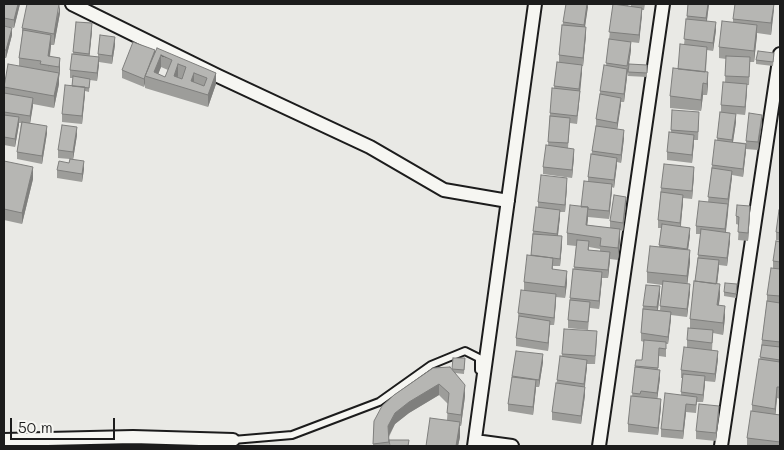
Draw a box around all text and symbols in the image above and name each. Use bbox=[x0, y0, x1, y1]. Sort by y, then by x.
scale bar bbox=[12, 408, 118, 440]
text: 50 m bbox=[18, 417, 53, 437]

